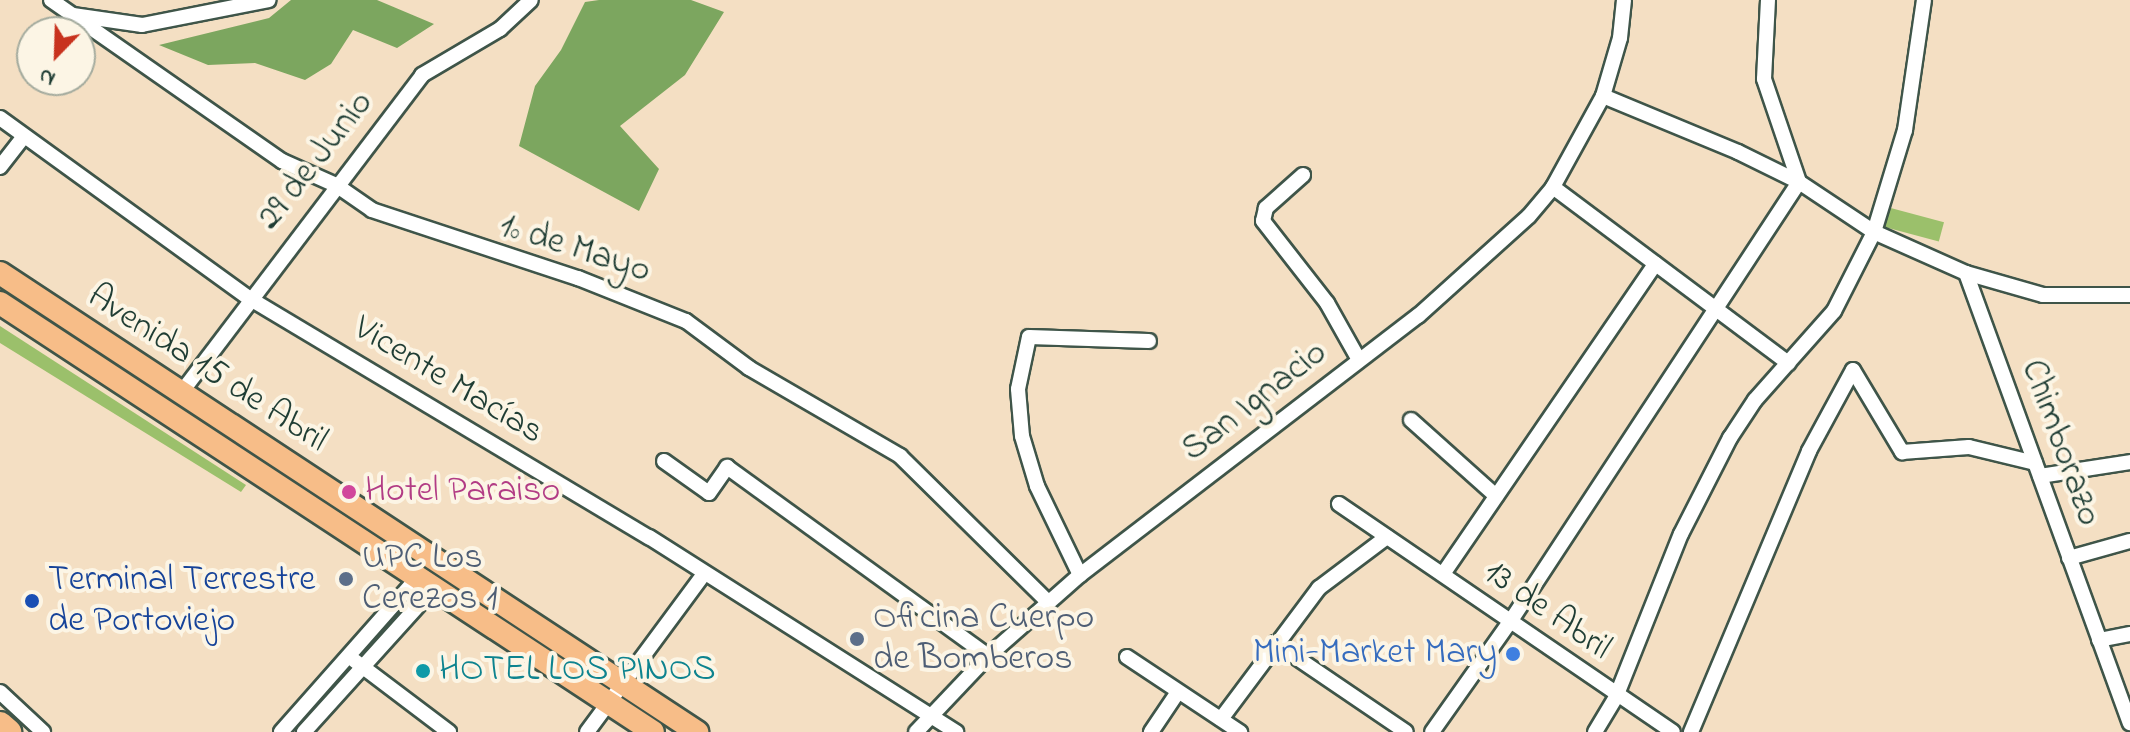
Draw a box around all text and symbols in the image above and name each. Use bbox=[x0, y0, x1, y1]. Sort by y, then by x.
north arrow bbox=[16, 16, 96, 96]
text: N bbox=[34, 59, 61, 94]
street label: 29 de Junio bbox=[248, 83, 384, 239]
street label: 1º de Mayo bbox=[494, 204, 656, 294]
street label: Avenida 15 de Abril bbox=[79, 275, 335, 463]
street label: Vicente Macías bbox=[345, 307, 551, 455]
street label: San Ignacio bbox=[1174, 332, 1336, 472]
street label: Chimborazo bbox=[2010, 354, 2110, 532]
place label: Hotel Paraiso bbox=[365, 470, 560, 514]
marker: Hotel Paraiso bbox=[340, 483, 358, 501]
place label: UPC Los Cerezos 1 bbox=[362, 536, 498, 621]
street label: 13 de Abril bbox=[1475, 552, 1619, 670]
place label: Terminal Terrestre de Portoviejo bbox=[48, 558, 315, 643]
marker: UPC Los Cerezos 1 bbox=[337, 570, 355, 588]
marker: Terminal Terrestre de Portoviejo bbox=[23, 592, 41, 610]
place label: Oficina Cuerpo de Bomberos bbox=[873, 596, 1094, 681]
marker: Oficina Cuerpo de Bomberos bbox=[848, 630, 866, 648]
place label: Mini-Market Mary bbox=[1253, 632, 1497, 676]
marker: Mini-Market Mary bbox=[1504, 645, 1522, 663]
place label: HOTEL LOS PINOS bbox=[439, 649, 716, 693]
marker: HOTEL LOS PINOS bbox=[414, 662, 432, 680]

